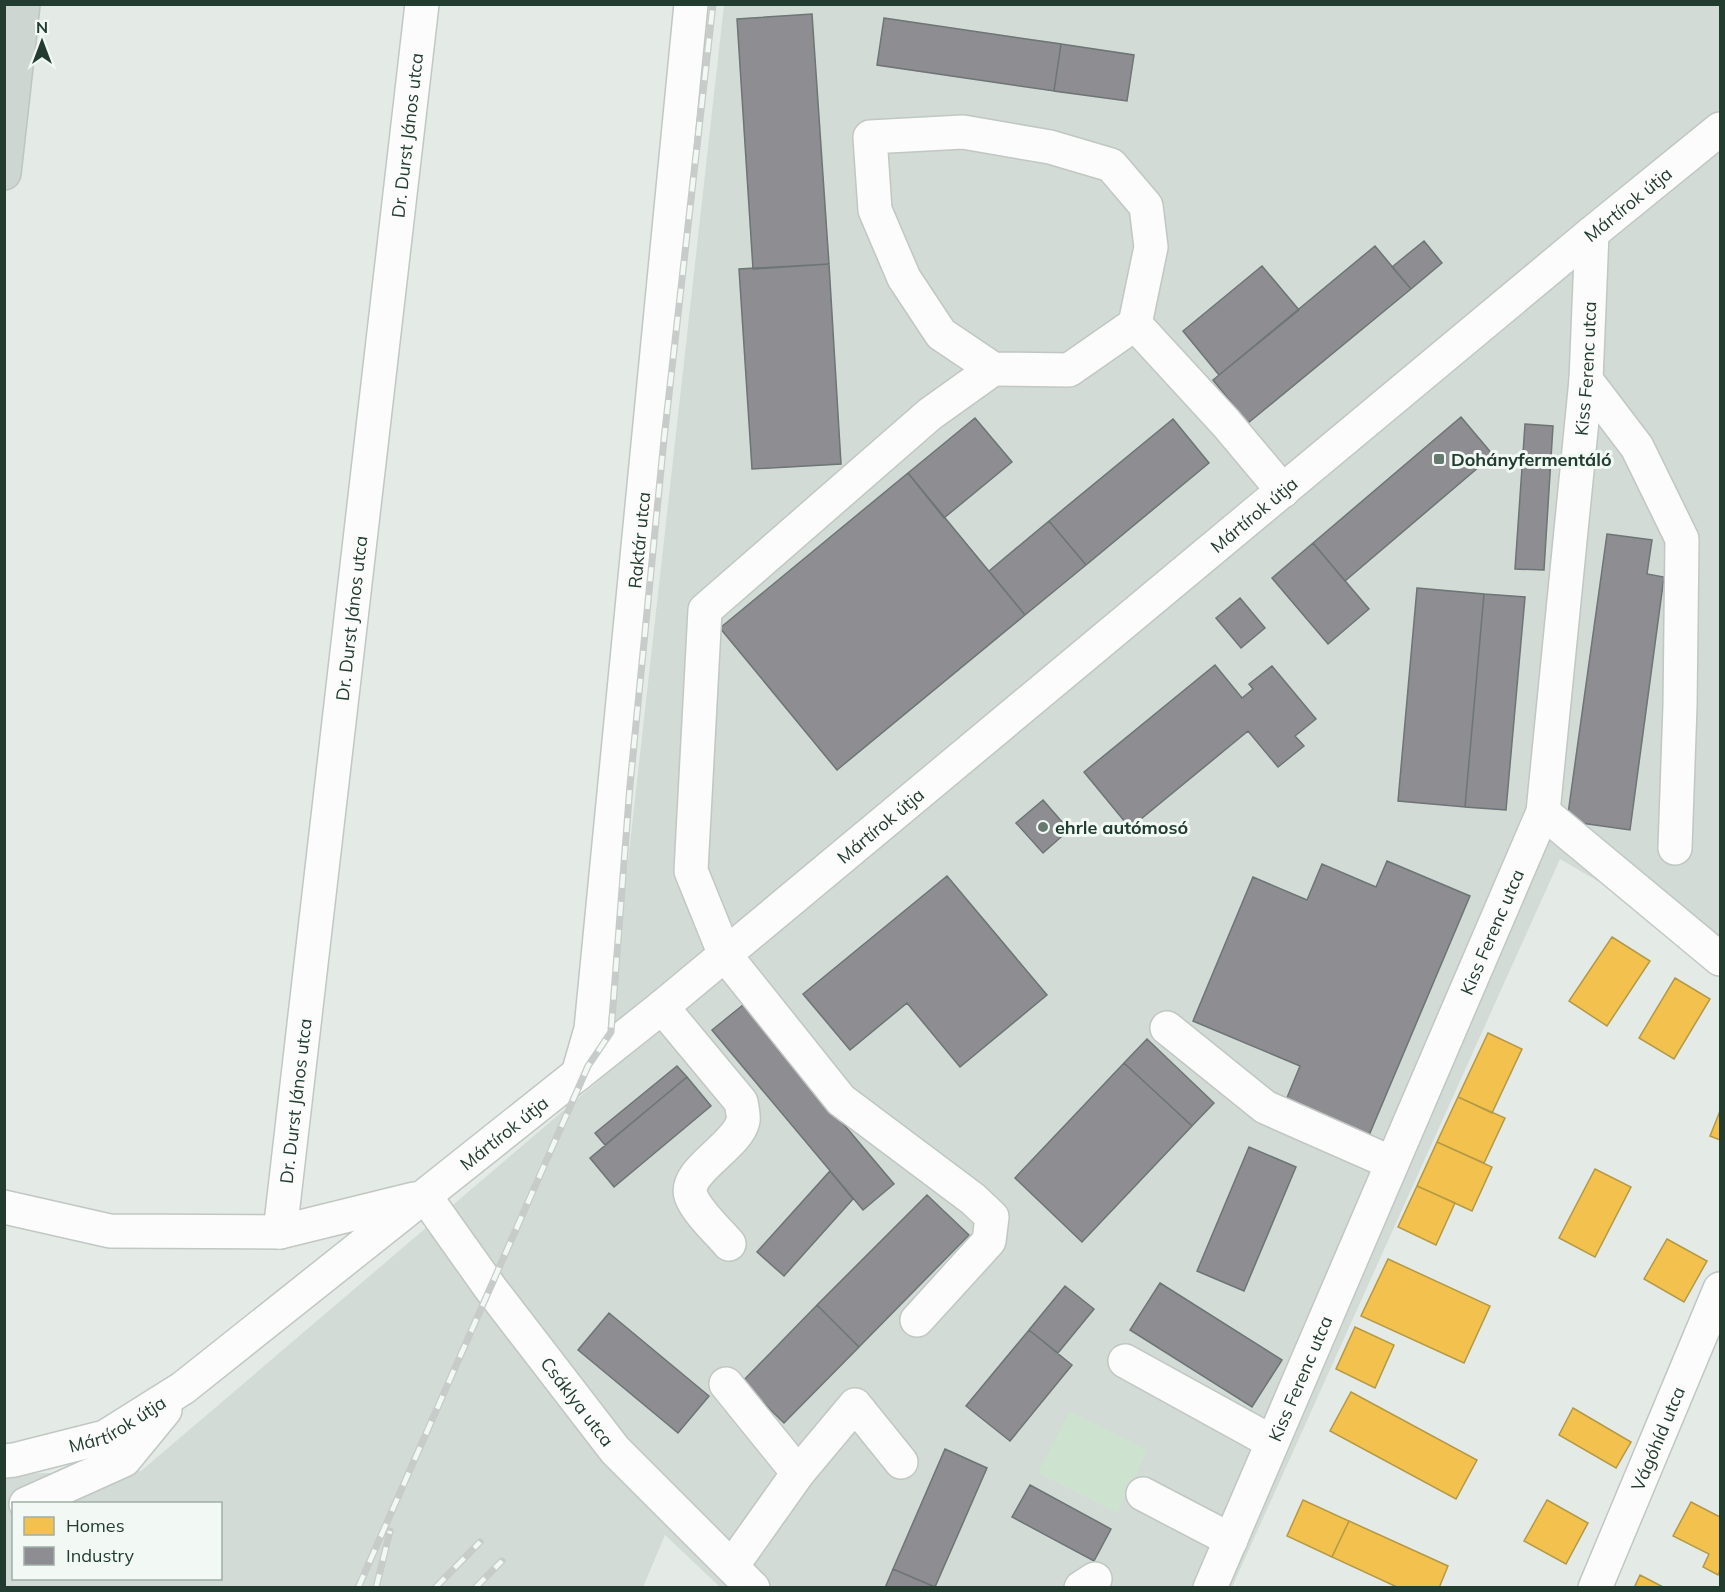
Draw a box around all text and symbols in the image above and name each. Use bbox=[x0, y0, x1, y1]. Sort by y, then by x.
north arrow bbox=[12, 12, 72, 72]
text: N bbox=[36, 17, 48, 37]
street label: Dr. Durst János utca bbox=[386, 51, 428, 219]
street label: Mártírok útja bbox=[1579, 162, 1676, 246]
street label: Kiss Ferenc utca bbox=[1569, 301, 1601, 437]
place label: Dohányfermentáló bbox=[1451, 448, 1612, 471]
marker: Dohányfermentáló bbox=[1432, 452, 1446, 466]
street label: Mártírok útja bbox=[1206, 472, 1302, 557]
street label: Raktár utca bbox=[623, 491, 655, 590]
street label: Dr. Durst János utca bbox=[330, 534, 372, 702]
street label: Mártírok útja bbox=[832, 783, 928, 868]
place label: ehrle autómosó bbox=[1055, 816, 1188, 839]
marker: ehrle autómosó bbox=[1036, 820, 1050, 834]
street label: Kiss Ferenc utca bbox=[1454, 866, 1529, 998]
street label: Dr. Durst János utca bbox=[274, 1017, 316, 1185]
street label: Mártírok útja bbox=[455, 1091, 553, 1175]
street label: Kiss Ferenc utca bbox=[1263, 1312, 1337, 1445]
street label: Csáklya utca bbox=[536, 1352, 619, 1451]
street label: Vágóhíd utca bbox=[1625, 1383, 1690, 1494]
street label: Mártírok útja bbox=[66, 1390, 170, 1457]
legend bbox=[12, 1502, 222, 1580]
text: Homes bbox=[66, 1514, 125, 1537]
text: Industry bbox=[66, 1544, 135, 1567]

